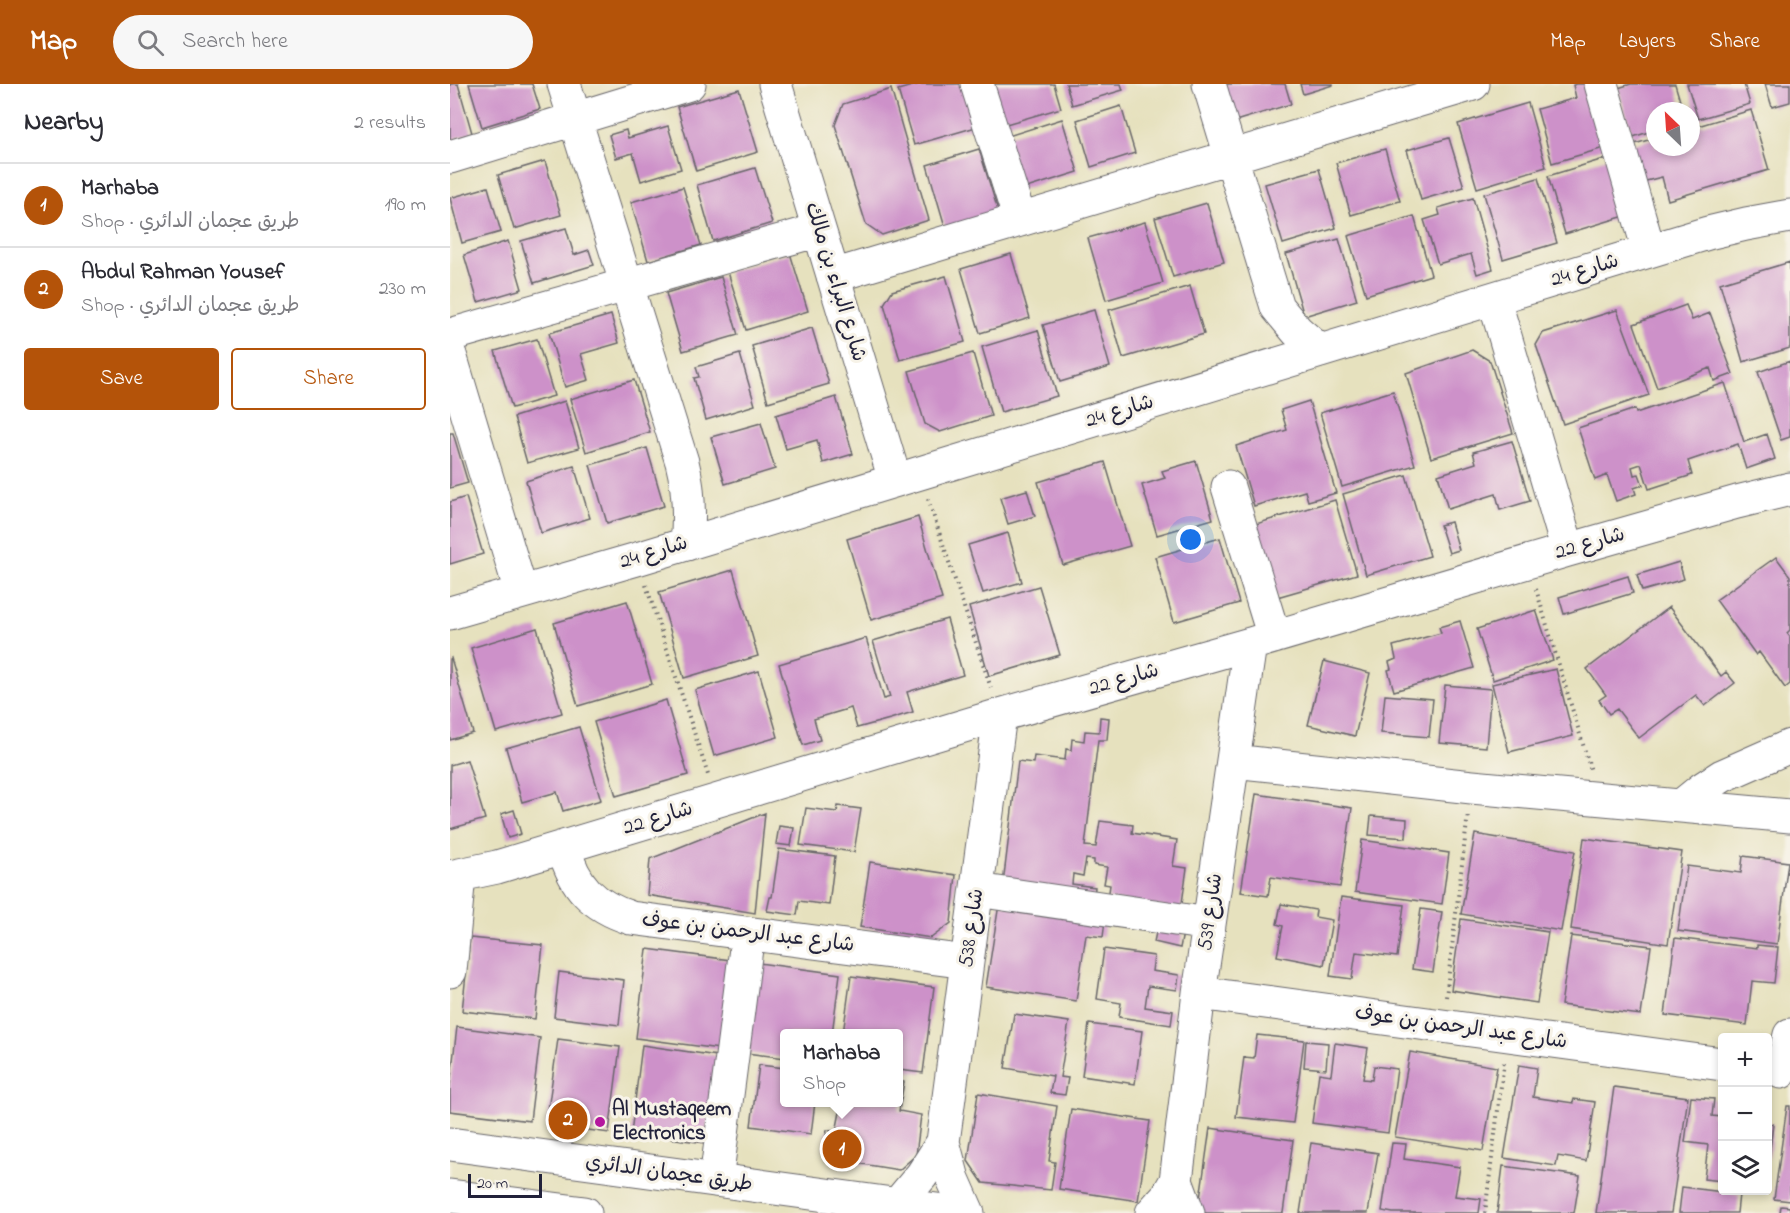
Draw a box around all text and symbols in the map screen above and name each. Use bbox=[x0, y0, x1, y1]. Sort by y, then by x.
search box bbox=[113, 15, 533, 69]
text: Map bbox=[30, 22, 77, 63]
icon: search bbox=[134, 26, 167, 59]
text: Search here bbox=[182, 26, 288, 58]
text: Map bbox=[1550, 27, 1586, 57]
text: Layers bbox=[1619, 27, 1676, 57]
text: Share bbox=[1709, 27, 1760, 57]
north arrow bbox=[1646, 102, 1700, 156]
text: Nearby bbox=[24, 104, 103, 142]
text: 2 results bbox=[354, 109, 426, 138]
text: Marhaba bbox=[81, 173, 159, 205]
text: 1 bbox=[40, 191, 47, 220]
text: 190 m bbox=[384, 191, 426, 220]
street label: شارع البراء بن مالك bbox=[797, 199, 873, 365]
text: Shop · طريق عجمان الدائري bbox=[81, 208, 300, 237]
street label: شارع 24 bbox=[1547, 246, 1623, 296]
text: Abdul Rahman Yousef bbox=[81, 257, 285, 289]
text: 2 bbox=[39, 275, 48, 304]
text: 230 m bbox=[379, 275, 426, 304]
text: Shop · طريق عجمان الدائري bbox=[81, 292, 300, 321]
button: Save bbox=[24, 348, 219, 410]
button: Share bbox=[231, 348, 426, 410]
street label: شارع 24 bbox=[1082, 387, 1158, 437]
street label: شارع 22 bbox=[1551, 520, 1629, 568]
your location bbox=[1176, 525, 1205, 554]
street label: شارع 24 bbox=[616, 528, 692, 578]
street label: شارع 22 bbox=[1085, 656, 1163, 704]
street label: شارع 22 bbox=[619, 794, 697, 844]
street label: شارع 539 bbox=[1191, 871, 1231, 953]
street label: شارع 538 bbox=[952, 887, 992, 969]
street label: شارع عبد الرحمن بن عوف bbox=[640, 905, 856, 961]
street label: شارع عبد الرحمن بن عوف bbox=[1353, 998, 1569, 1058]
popup bbox=[780, 1029, 903, 1107]
map controls bbox=[1718, 1033, 1772, 1195]
button: + bbox=[1718, 1033, 1772, 1087]
text: Marhaba bbox=[803, 1038, 880, 1070]
text: Shop bbox=[803, 1070, 846, 1099]
button: − bbox=[1718, 1087, 1772, 1141]
place label: Al Mustaqeem Electronics bbox=[612, 1095, 731, 1149]
pin: 2 bbox=[548, 1098, 588, 1142]
marker: Al Mustaqeem Electronics bbox=[593, 1115, 607, 1129]
pin: 1 bbox=[822, 1126, 862, 1172]
button: layers bbox=[1718, 1141, 1772, 1195]
street label: طريق عجمان الدائري bbox=[583, 1147, 755, 1201]
scale bar bbox=[468, 1171, 542, 1198]
text: 20 m bbox=[477, 1172, 508, 1196]

